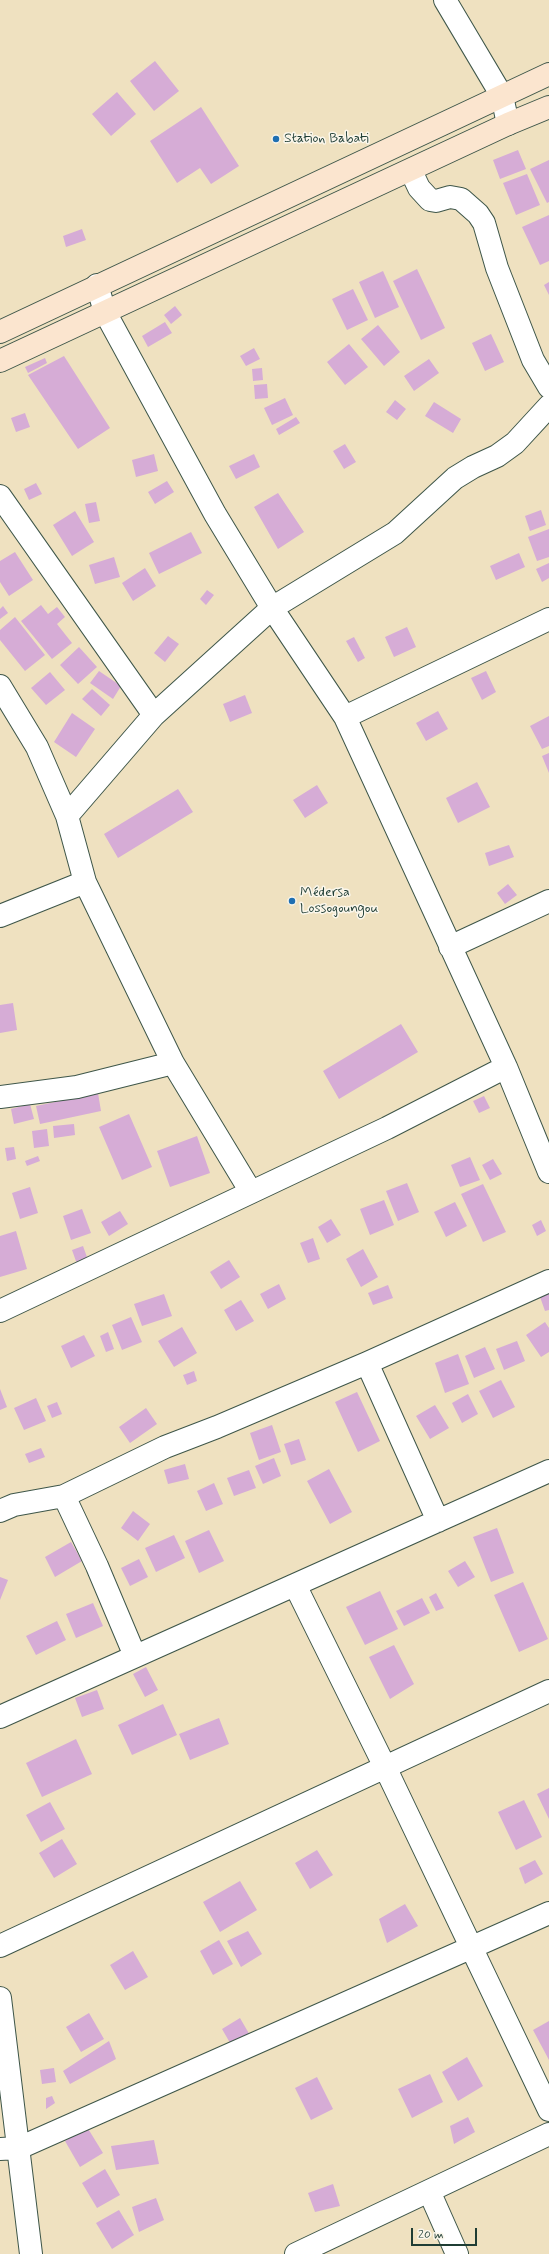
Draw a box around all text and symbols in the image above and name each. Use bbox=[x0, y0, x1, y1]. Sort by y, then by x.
place label: Station Babati bbox=[284, 131, 369, 147]
marker: Station Babati bbox=[271, 134, 281, 144]
place label: Médersa Lossogoungou bbox=[300, 885, 378, 918]
marker: Médersa Lossogoungou bbox=[287, 896, 297, 906]
scale bar bbox=[413, 2220, 479, 2246]
text: 20 m bbox=[418, 2227, 444, 2243]

